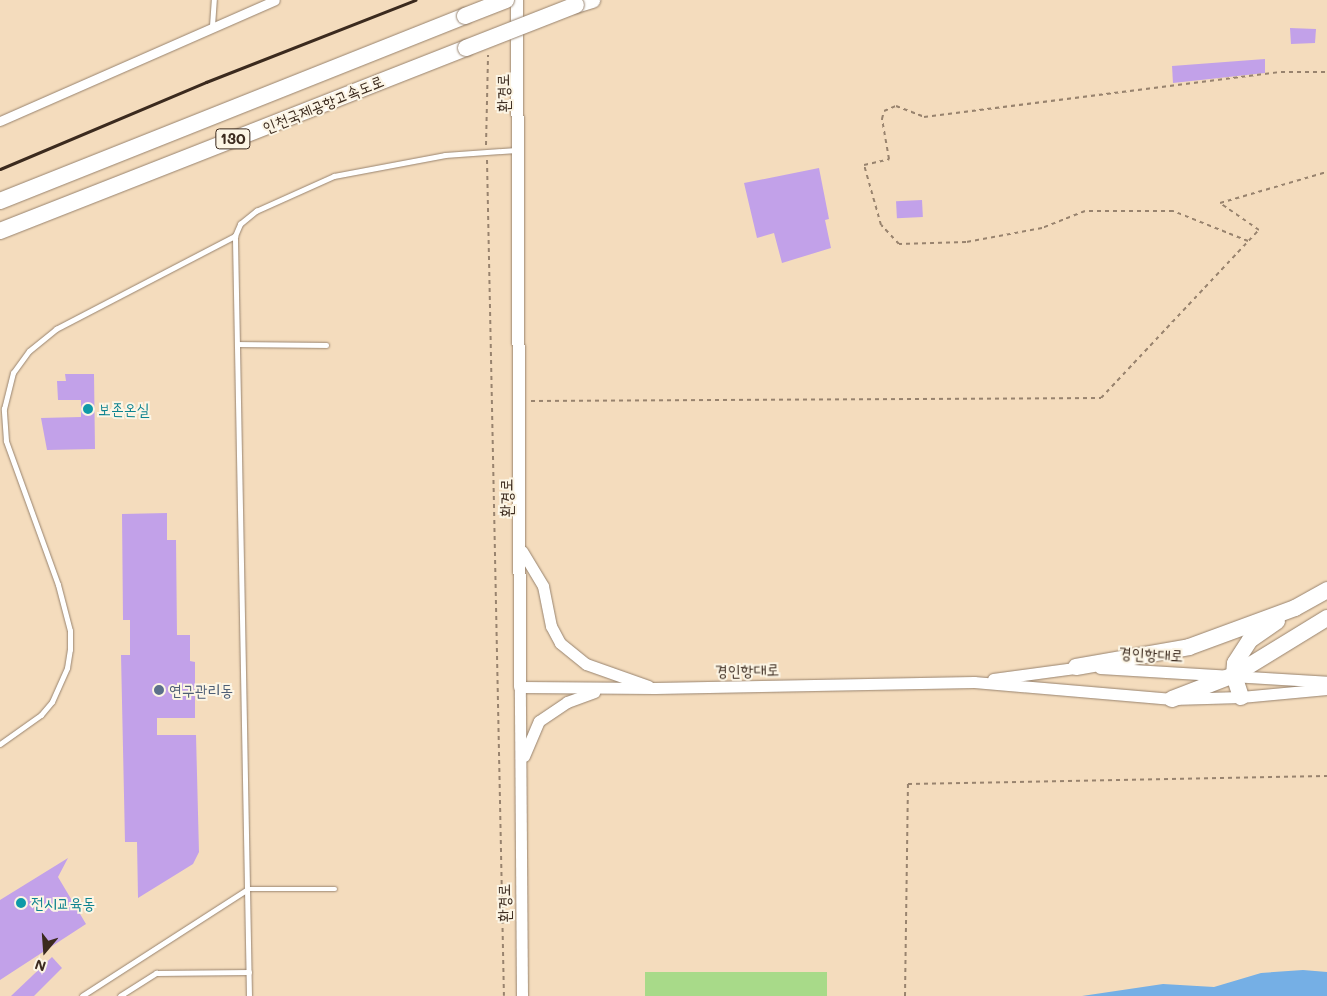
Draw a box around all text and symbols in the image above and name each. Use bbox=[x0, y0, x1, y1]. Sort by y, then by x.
street label: 인천국제공항고속도로 bbox=[260, 71, 386, 137]
street label: 환경로 bbox=[493, 74, 513, 112]
road number: 130 bbox=[214, 126, 252, 152]
place label: 보존온실 bbox=[98, 399, 150, 419]
marker: 보존온실 bbox=[82, 403, 94, 415]
street label: 환경로 bbox=[496, 479, 516, 517]
street label: 경인항대로 bbox=[1118, 643, 1184, 665]
street label: 경인항대로 bbox=[715, 660, 779, 680]
place label: 연구관리동 bbox=[169, 680, 233, 700]
marker: 연구관리동 bbox=[153, 684, 165, 696]
street label: 환경로 bbox=[494, 884, 514, 922]
place label: 전시교육동 bbox=[31, 893, 95, 913]
marker: 전시교육동 bbox=[15, 897, 27, 909]
north arrow bbox=[20, 926, 70, 976]
text: N bbox=[32, 955, 48, 976]

